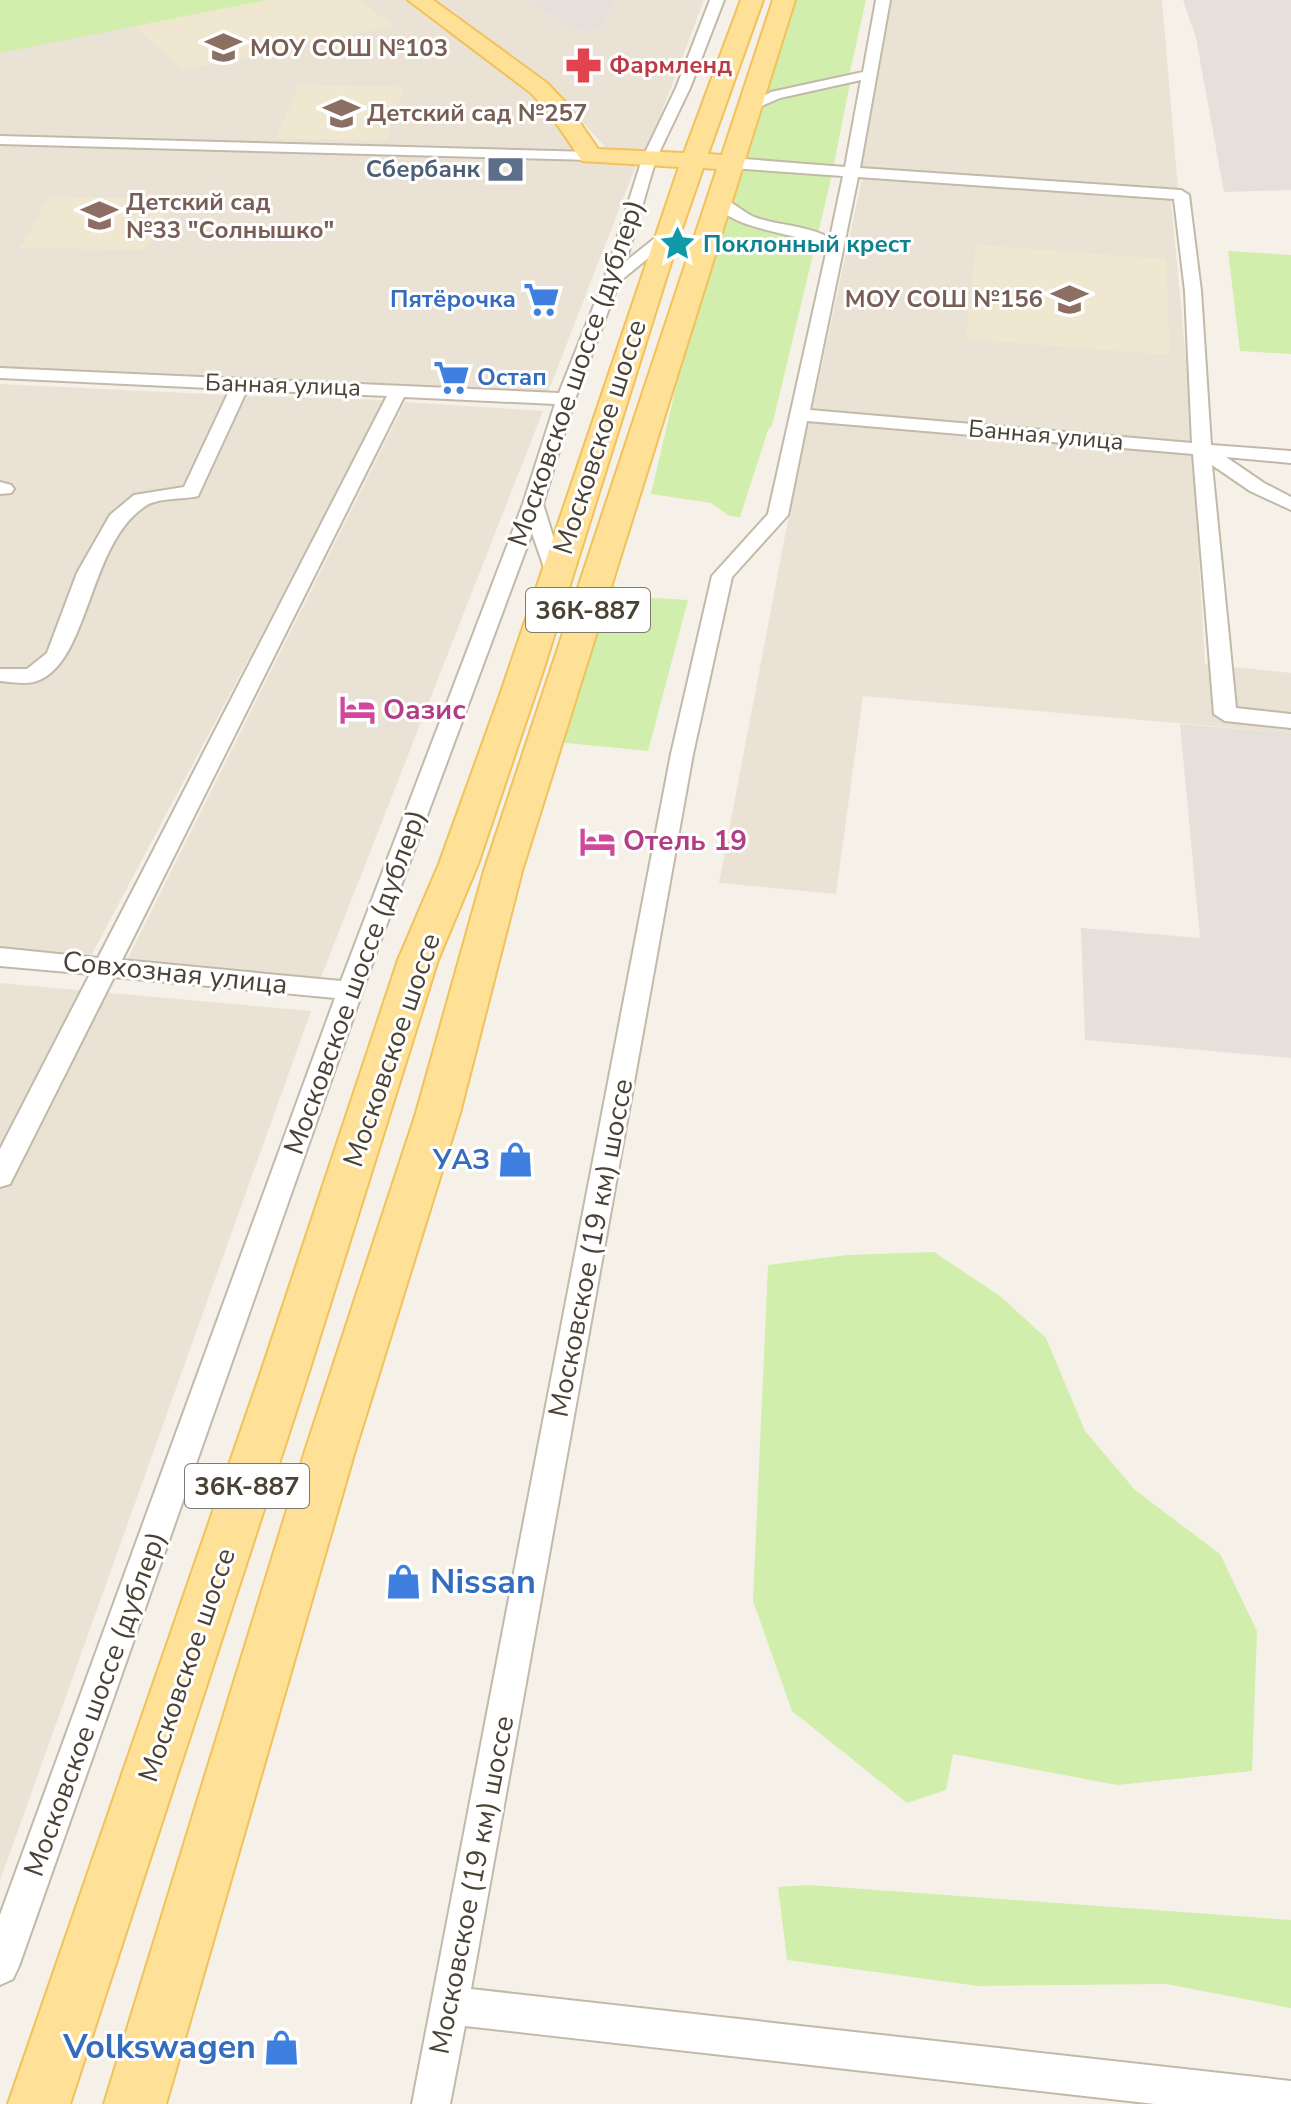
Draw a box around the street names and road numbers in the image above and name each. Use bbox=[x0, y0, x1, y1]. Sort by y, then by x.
street label: Московское шоссе (дублер) bbox=[501, 195, 651, 551]
street label: Московское шоссе bbox=[546, 315, 654, 559]
street label: Банная улица bbox=[205, 366, 361, 404]
street label: Банная улица bbox=[967, 412, 1125, 458]
road number: 36К-887 bbox=[526, 588, 650, 632]
street label: Московское шоссе (дублер) bbox=[277, 805, 433, 1159]
street label: Московское шоссе bbox=[336, 929, 448, 1171]
street label: Совхозная улица bbox=[61, 942, 289, 1004]
street label: Московское (19 км) шоссе bbox=[540, 1076, 642, 1420]
road number: 36К-887 bbox=[185, 1464, 309, 1508]
street label: Московское шоссе (дублер) bbox=[15, 1526, 175, 1882]
street label: Московское шоссе bbox=[129, 1543, 245, 1787]
street label: Московское (19 км) шоссе bbox=[421, 1713, 523, 2057]

